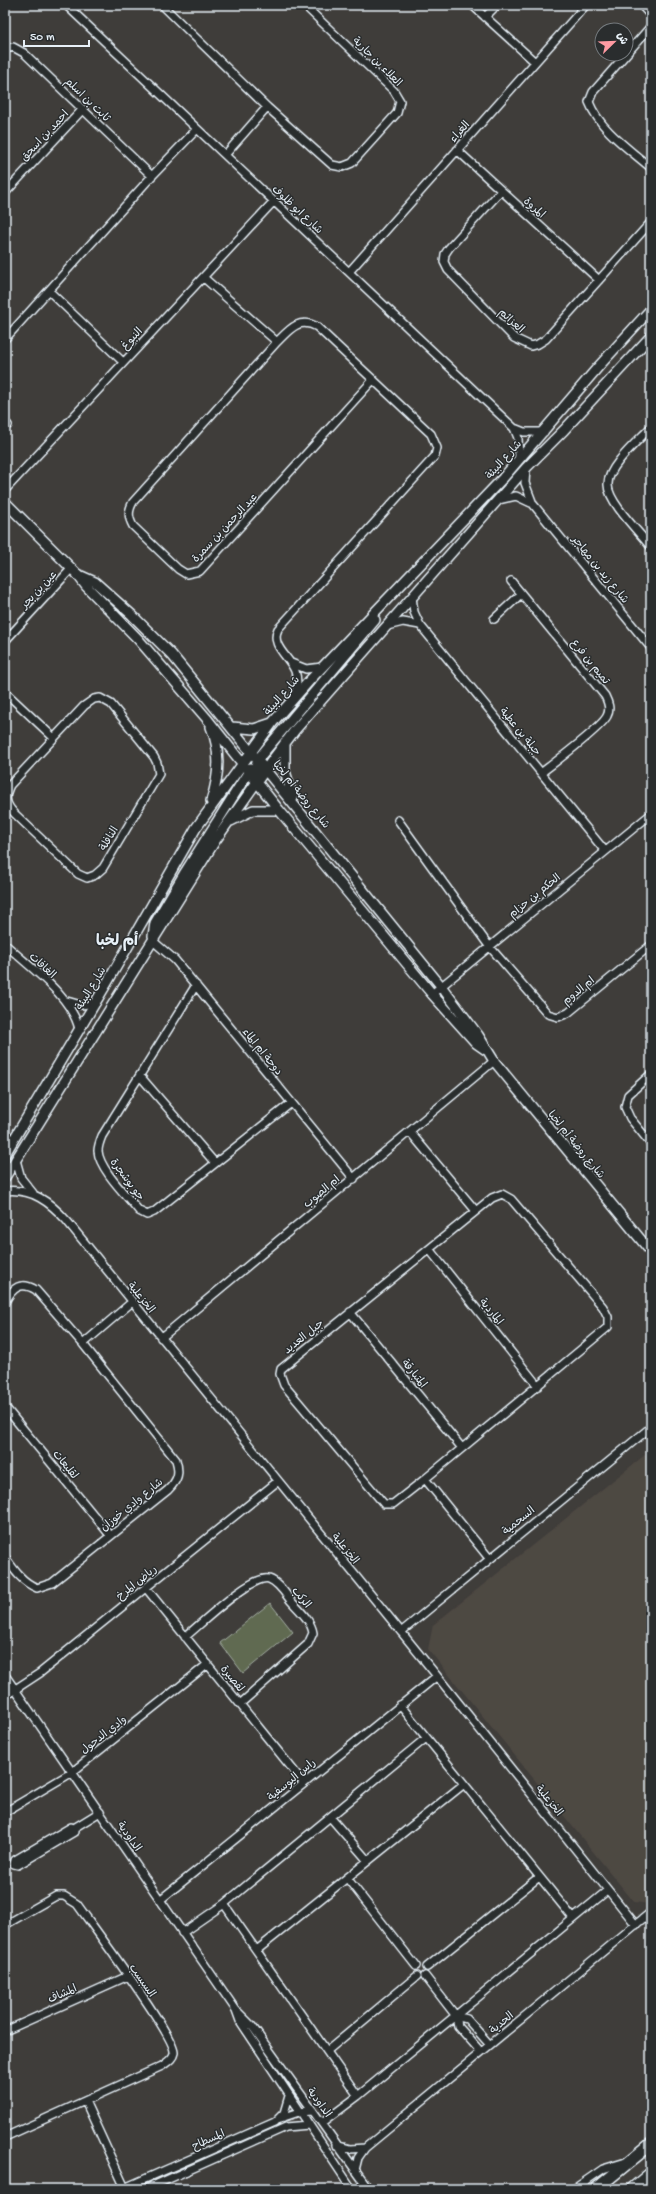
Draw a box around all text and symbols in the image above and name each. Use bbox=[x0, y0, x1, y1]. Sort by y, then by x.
scale bar bbox=[24, 22, 89, 48]
north arrow bbox=[594, 22, 634, 62]
text: 50 m bbox=[30, 31, 55, 45]
text: ش bbox=[613, 31, 629, 47]
street label: العلاء بن جارية bbox=[350, 35, 404, 89]
street label: ثابت بن اسلم bbox=[61, 75, 113, 126]
street label: احمد بن اسحق bbox=[18, 108, 72, 164]
street label: الغراء bbox=[447, 119, 473, 145]
street label: شارع ابو ظلوف bbox=[268, 183, 325, 238]
street label: المروة bbox=[520, 195, 548, 221]
street label: العزائم bbox=[495, 306, 527, 337]
street label: النبوغ bbox=[118, 325, 146, 353]
street label: شارع البيئة bbox=[483, 438, 526, 483]
street label: عبد الرحمن بن سمرة bbox=[190, 491, 261, 565]
street label: شارع زيد بن مهاجر bbox=[567, 533, 631, 607]
street label: عين بن بحر bbox=[18, 569, 60, 612]
street label: تميم بن فرع bbox=[567, 637, 613, 689]
street label: شارع البيئة bbox=[261, 674, 304, 719]
street label: جبلة بن عطية bbox=[496, 705, 543, 759]
street label: شارع روضة أم لخبا bbox=[269, 758, 333, 832]
street label: النافلة bbox=[97, 824, 122, 853]
street label: الحكم بن حزام bbox=[506, 871, 564, 922]
district label: أم لخبا bbox=[96, 930, 139, 951]
street label: الغافات bbox=[26, 950, 58, 982]
street label: شارع البيئة bbox=[73, 965, 110, 1013]
street label: ام الدوم bbox=[560, 974, 598, 1009]
street label: دوحة ام الماء bbox=[238, 1026, 285, 1079]
street label: شارع روضة أم لخبا bbox=[544, 1108, 608, 1182]
street label: جو بوشجرة bbox=[107, 1157, 146, 1203]
street label: ام الصوب bbox=[301, 1173, 343, 1212]
street label: الخزعلية bbox=[124, 1280, 157, 1316]
street label: الماردية bbox=[476, 1296, 505, 1328]
street label: جبل العديد bbox=[281, 1317, 327, 1357]
street label: المتبارقة bbox=[398, 1357, 429, 1391]
street label: لقليعات bbox=[49, 1448, 80, 1482]
street label: شارع وادي خوزان bbox=[98, 1476, 167, 1535]
street label: السحمية bbox=[500, 1504, 538, 1538]
street label: الخزعلية bbox=[328, 1531, 361, 1567]
street label: رياض المرخ bbox=[114, 1563, 160, 1603]
street label: الركب bbox=[288, 1585, 313, 1611]
street label: لقصيرة bbox=[217, 1663, 246, 1695]
street label: وادي الدحول bbox=[78, 1713, 130, 1758]
street label: راس اليوسفية bbox=[265, 1756, 319, 1804]
street label: الخزعلية bbox=[532, 1783, 565, 1819]
street label: الداودية bbox=[114, 1819, 144, 1854]
street label: السبسب bbox=[126, 1962, 158, 2000]
street label: المشاف bbox=[46, 1982, 79, 2007]
street label: الحدية bbox=[487, 2009, 517, 2037]
street label: الداودية bbox=[304, 2086, 334, 2120]
street label: المسطاح bbox=[190, 2127, 227, 2153]

